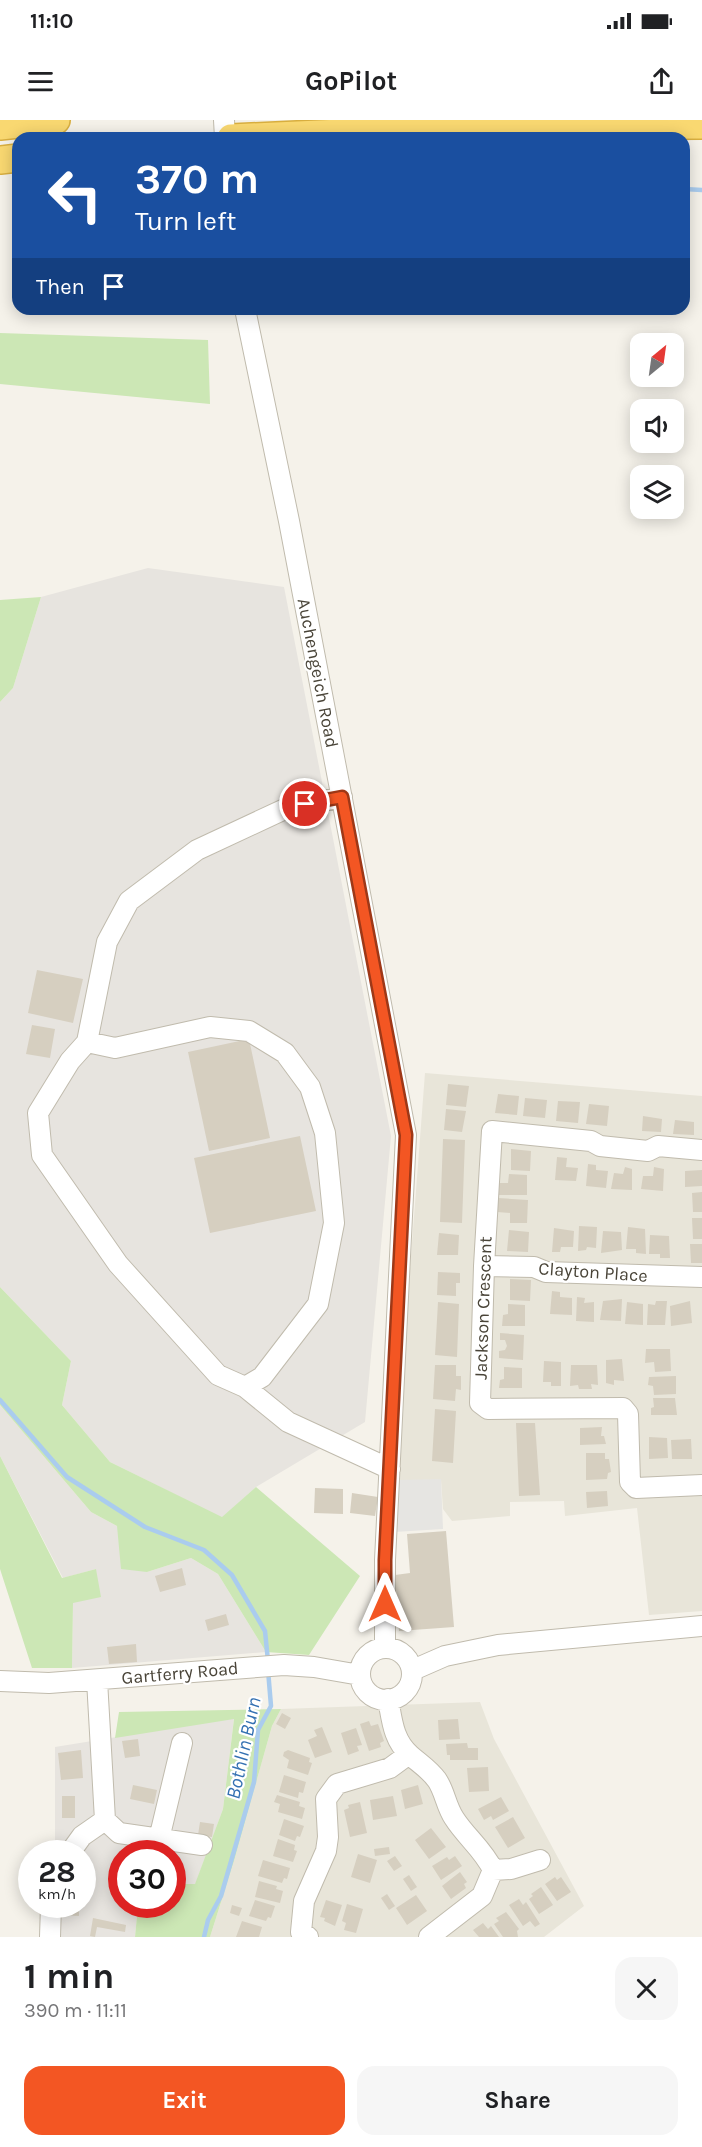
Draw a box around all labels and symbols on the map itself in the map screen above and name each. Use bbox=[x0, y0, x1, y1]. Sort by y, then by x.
north arrow bbox=[630, 333, 684, 387]
street label: Auchengeich Road bbox=[293, 596, 343, 750]
pin bbox=[279, 778, 330, 829]
street label: Jackson Crescent bbox=[470, 1236, 497, 1380]
street label: Clayton Place bbox=[538, 1257, 648, 1287]
position arrow bbox=[353, 1572, 417, 1636]
street label: Gartferry Road bbox=[121, 1657, 239, 1689]
water label: Bothlin Burn bbox=[221, 1695, 266, 1801]
speed limit sign: 30 bbox=[108, 1840, 186, 1918]

